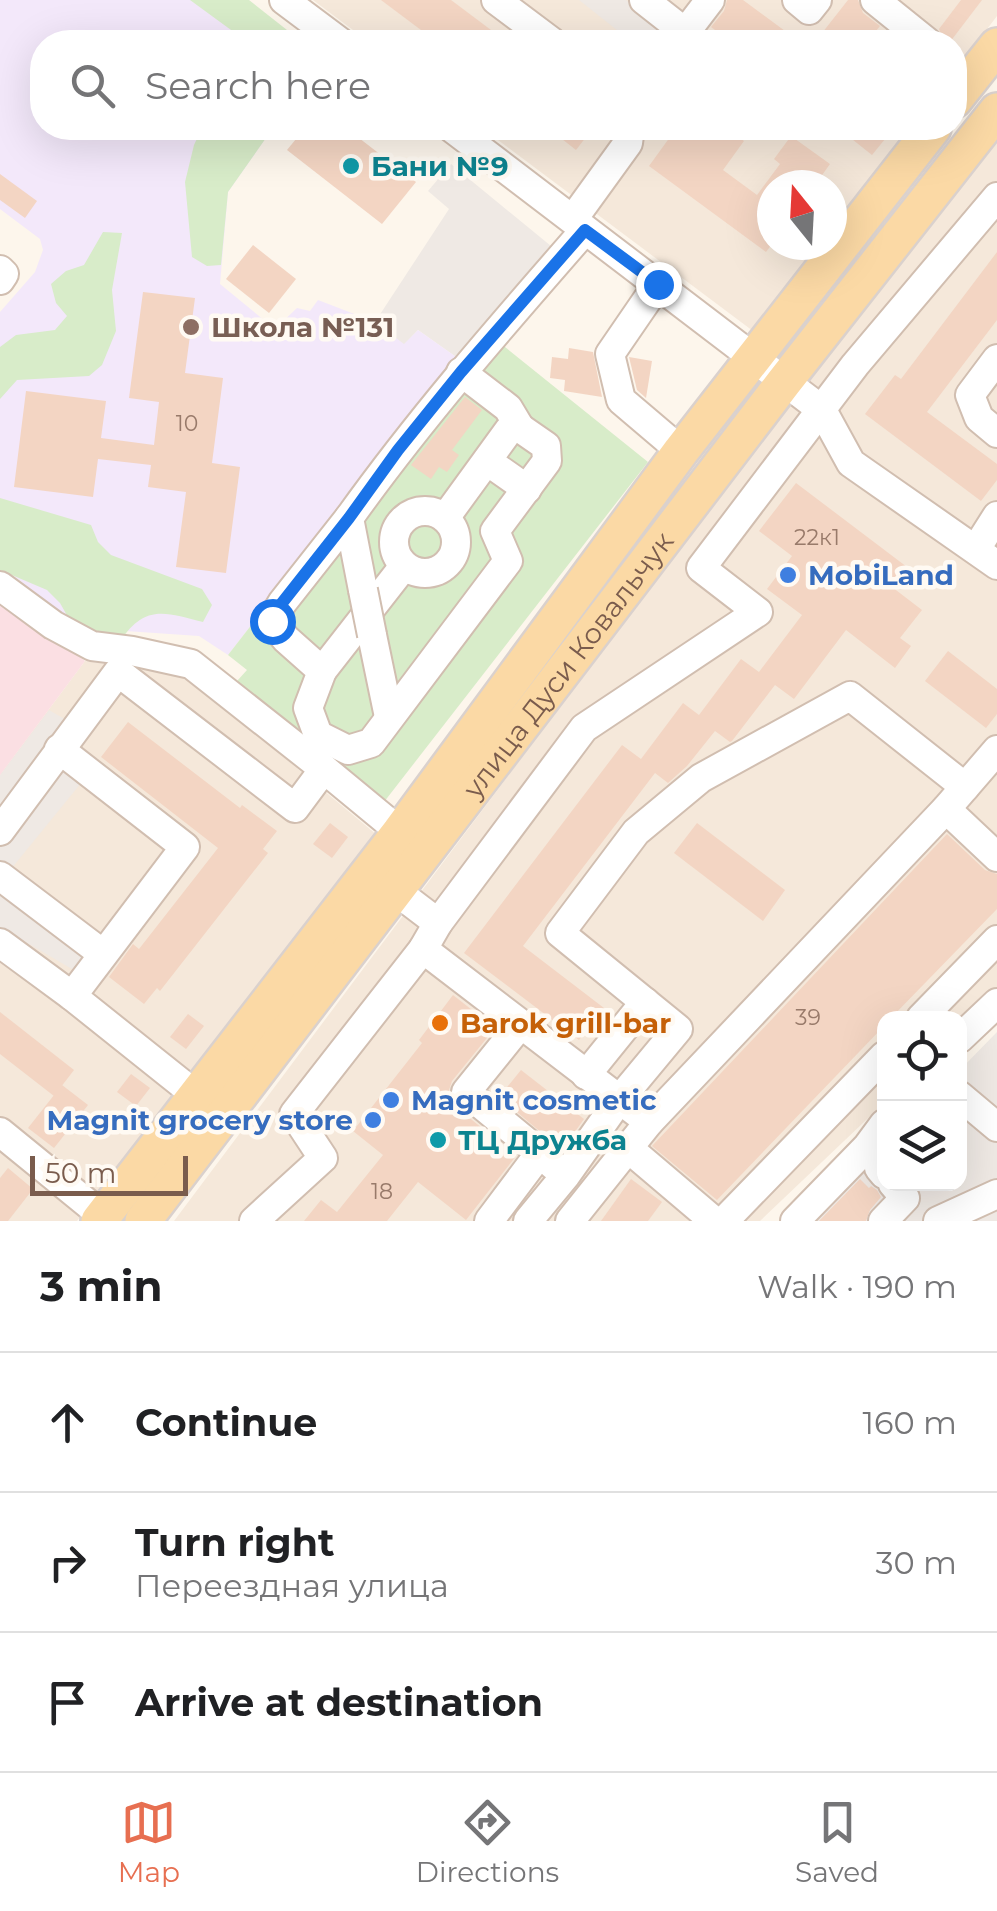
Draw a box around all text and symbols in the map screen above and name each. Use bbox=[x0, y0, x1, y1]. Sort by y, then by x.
search box bbox=[30, 30, 967, 140]
icon: search bbox=[65, 58, 120, 113]
text: Search here bbox=[145, 62, 371, 109]
place label: Бани №9 bbox=[371, 149, 508, 183]
marker: Бани №9 bbox=[340, 155, 362, 177]
north arrow bbox=[757, 170, 847, 260]
route end bbox=[636, 262, 682, 308]
place label: Школа №131 bbox=[211, 310, 394, 344]
marker: Школа №131 bbox=[180, 316, 202, 338]
house number: 10 bbox=[176, 410, 198, 437]
house number: 22к1 bbox=[794, 524, 840, 551]
street label: улица Дуси Ковальчук bbox=[455, 525, 680, 805]
place label: MobiLand bbox=[808, 558, 954, 592]
marker: MobiLand bbox=[777, 564, 799, 586]
route start bbox=[250, 599, 296, 645]
house number: 39 bbox=[795, 1004, 821, 1031]
place label: Barok grill-bar bbox=[460, 1006, 671, 1040]
map controls bbox=[877, 1011, 967, 1191]
button: locate bbox=[877, 1011, 967, 1101]
marker: Barok grill-bar bbox=[429, 1012, 451, 1034]
place label: Magnit cosmetic bbox=[411, 1083, 657, 1117]
marker: Magnit cosmetic bbox=[380, 1089, 402, 1111]
button: layers bbox=[877, 1101, 967, 1191]
place label: Magnit grocery store bbox=[46, 1103, 353, 1137]
marker: Magnit grocery store bbox=[362, 1109, 384, 1131]
place label: ТЦ Дружба bbox=[458, 1123, 627, 1157]
marker: ТЦ Дружба bbox=[427, 1129, 449, 1151]
scale bar bbox=[30, 1151, 188, 1196]
text: 50 m bbox=[45, 1156, 116, 1190]
house number: 18 bbox=[371, 1178, 393, 1205]
text: 3 min bbox=[40, 1260, 162, 1312]
text: Walk · 190 m bbox=[757, 1267, 957, 1306]
icon: ahead bbox=[40, 1395, 95, 1450]
text: Continue bbox=[135, 1399, 317, 1446]
text: 160 m bbox=[862, 1403, 957, 1442]
text: Turn right bbox=[135, 1519, 334, 1566]
icon: right bbox=[40, 1535, 95, 1590]
text: 30 m bbox=[875, 1543, 957, 1582]
text: Переездная улица bbox=[135, 1566, 449, 1605]
icon: arrive bbox=[40, 1675, 95, 1730]
text: Arrive at destination bbox=[135, 1679, 543, 1726]
tab: Map bbox=[118, 1795, 180, 1889]
tab: Directions bbox=[416, 1795, 559, 1889]
tab: Saved bbox=[795, 1795, 879, 1889]

